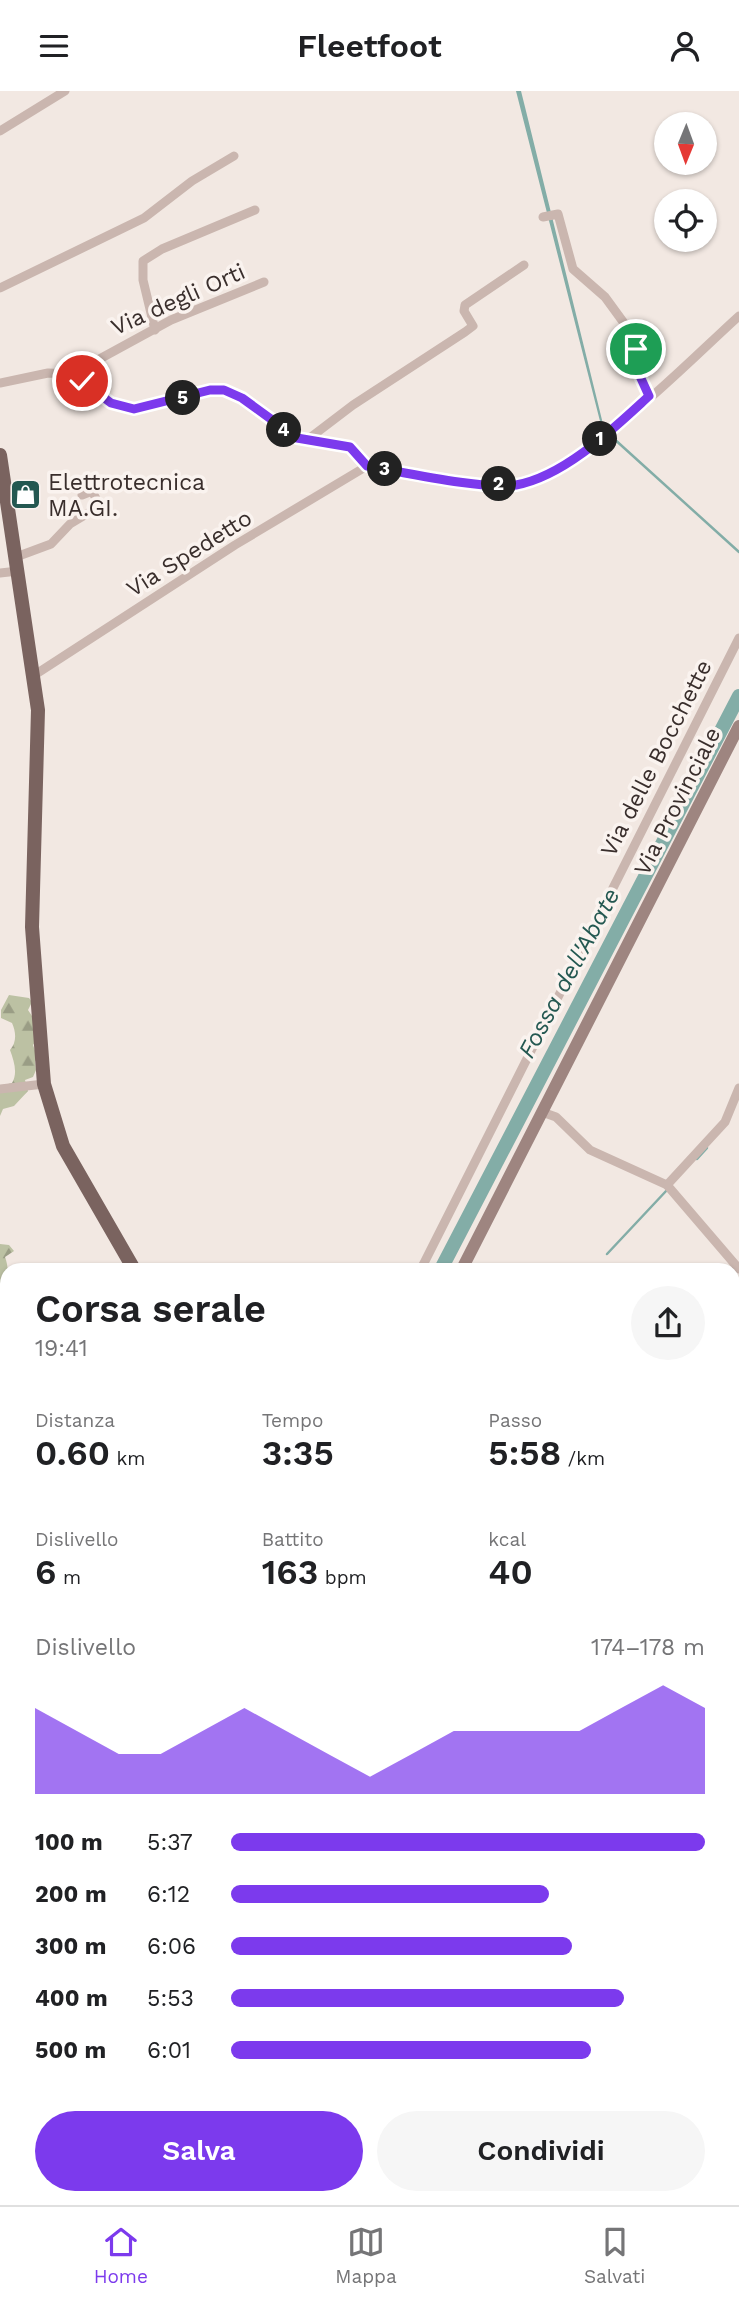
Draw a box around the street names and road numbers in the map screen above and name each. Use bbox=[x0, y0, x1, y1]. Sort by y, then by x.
street label: Via degli Orti bbox=[107, 258, 249, 341]
street label: Via Spedetto bbox=[122, 504, 257, 603]
street label: Via delle Bocchette bbox=[595, 655, 718, 861]
street label: Via Provinciale bbox=[628, 723, 726, 880]

